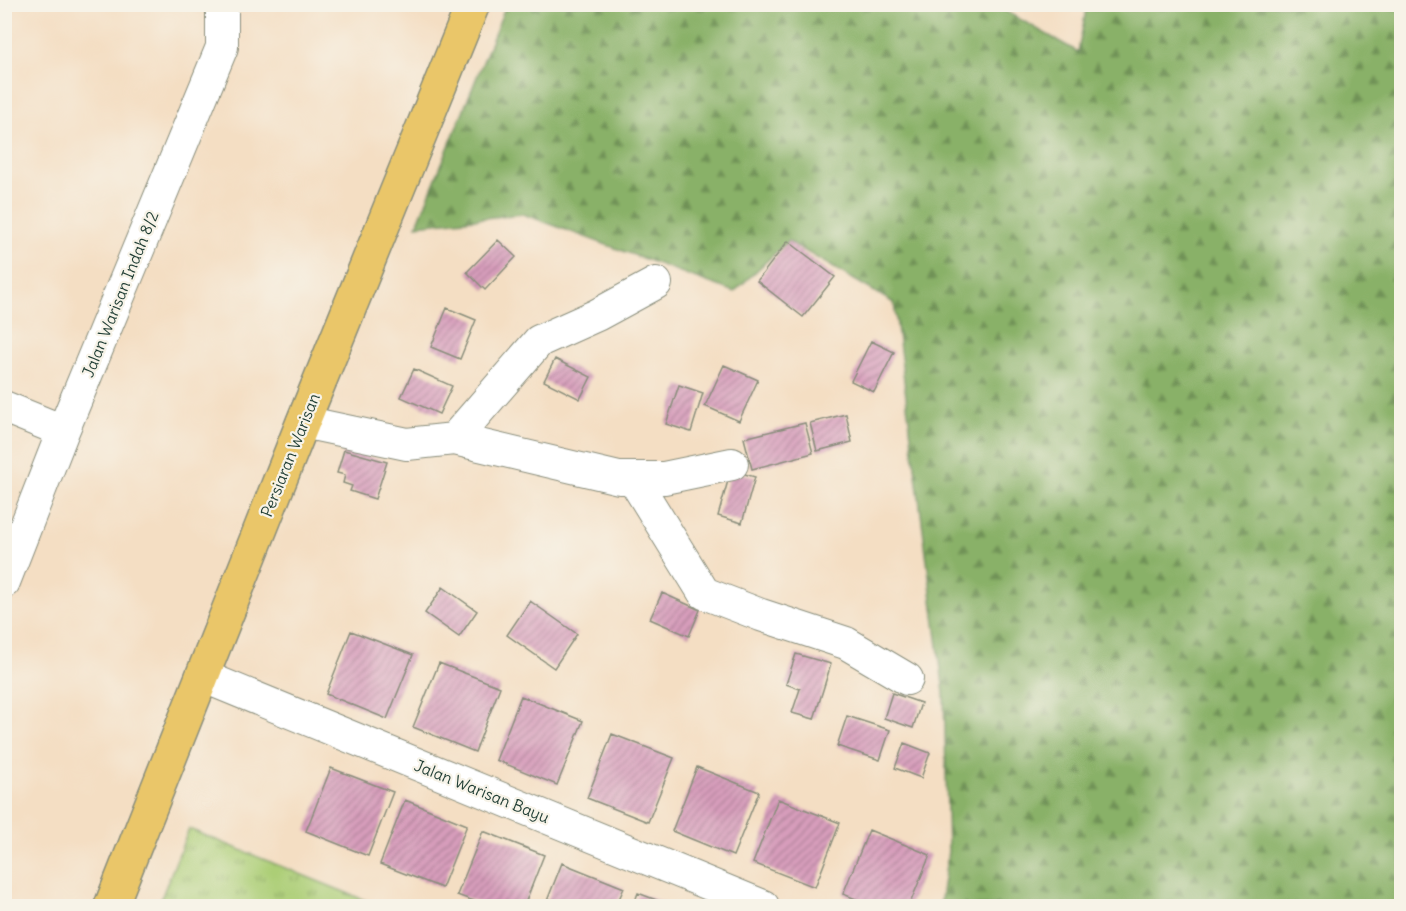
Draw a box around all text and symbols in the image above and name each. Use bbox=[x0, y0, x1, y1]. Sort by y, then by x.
street label: Jalan Warisan Indah 8/2 bbox=[78, 208, 163, 380]
street label: Persiaran Warisan bbox=[256, 390, 324, 520]
street label: Jalan Warisan Bayu bbox=[412, 755, 552, 827]

